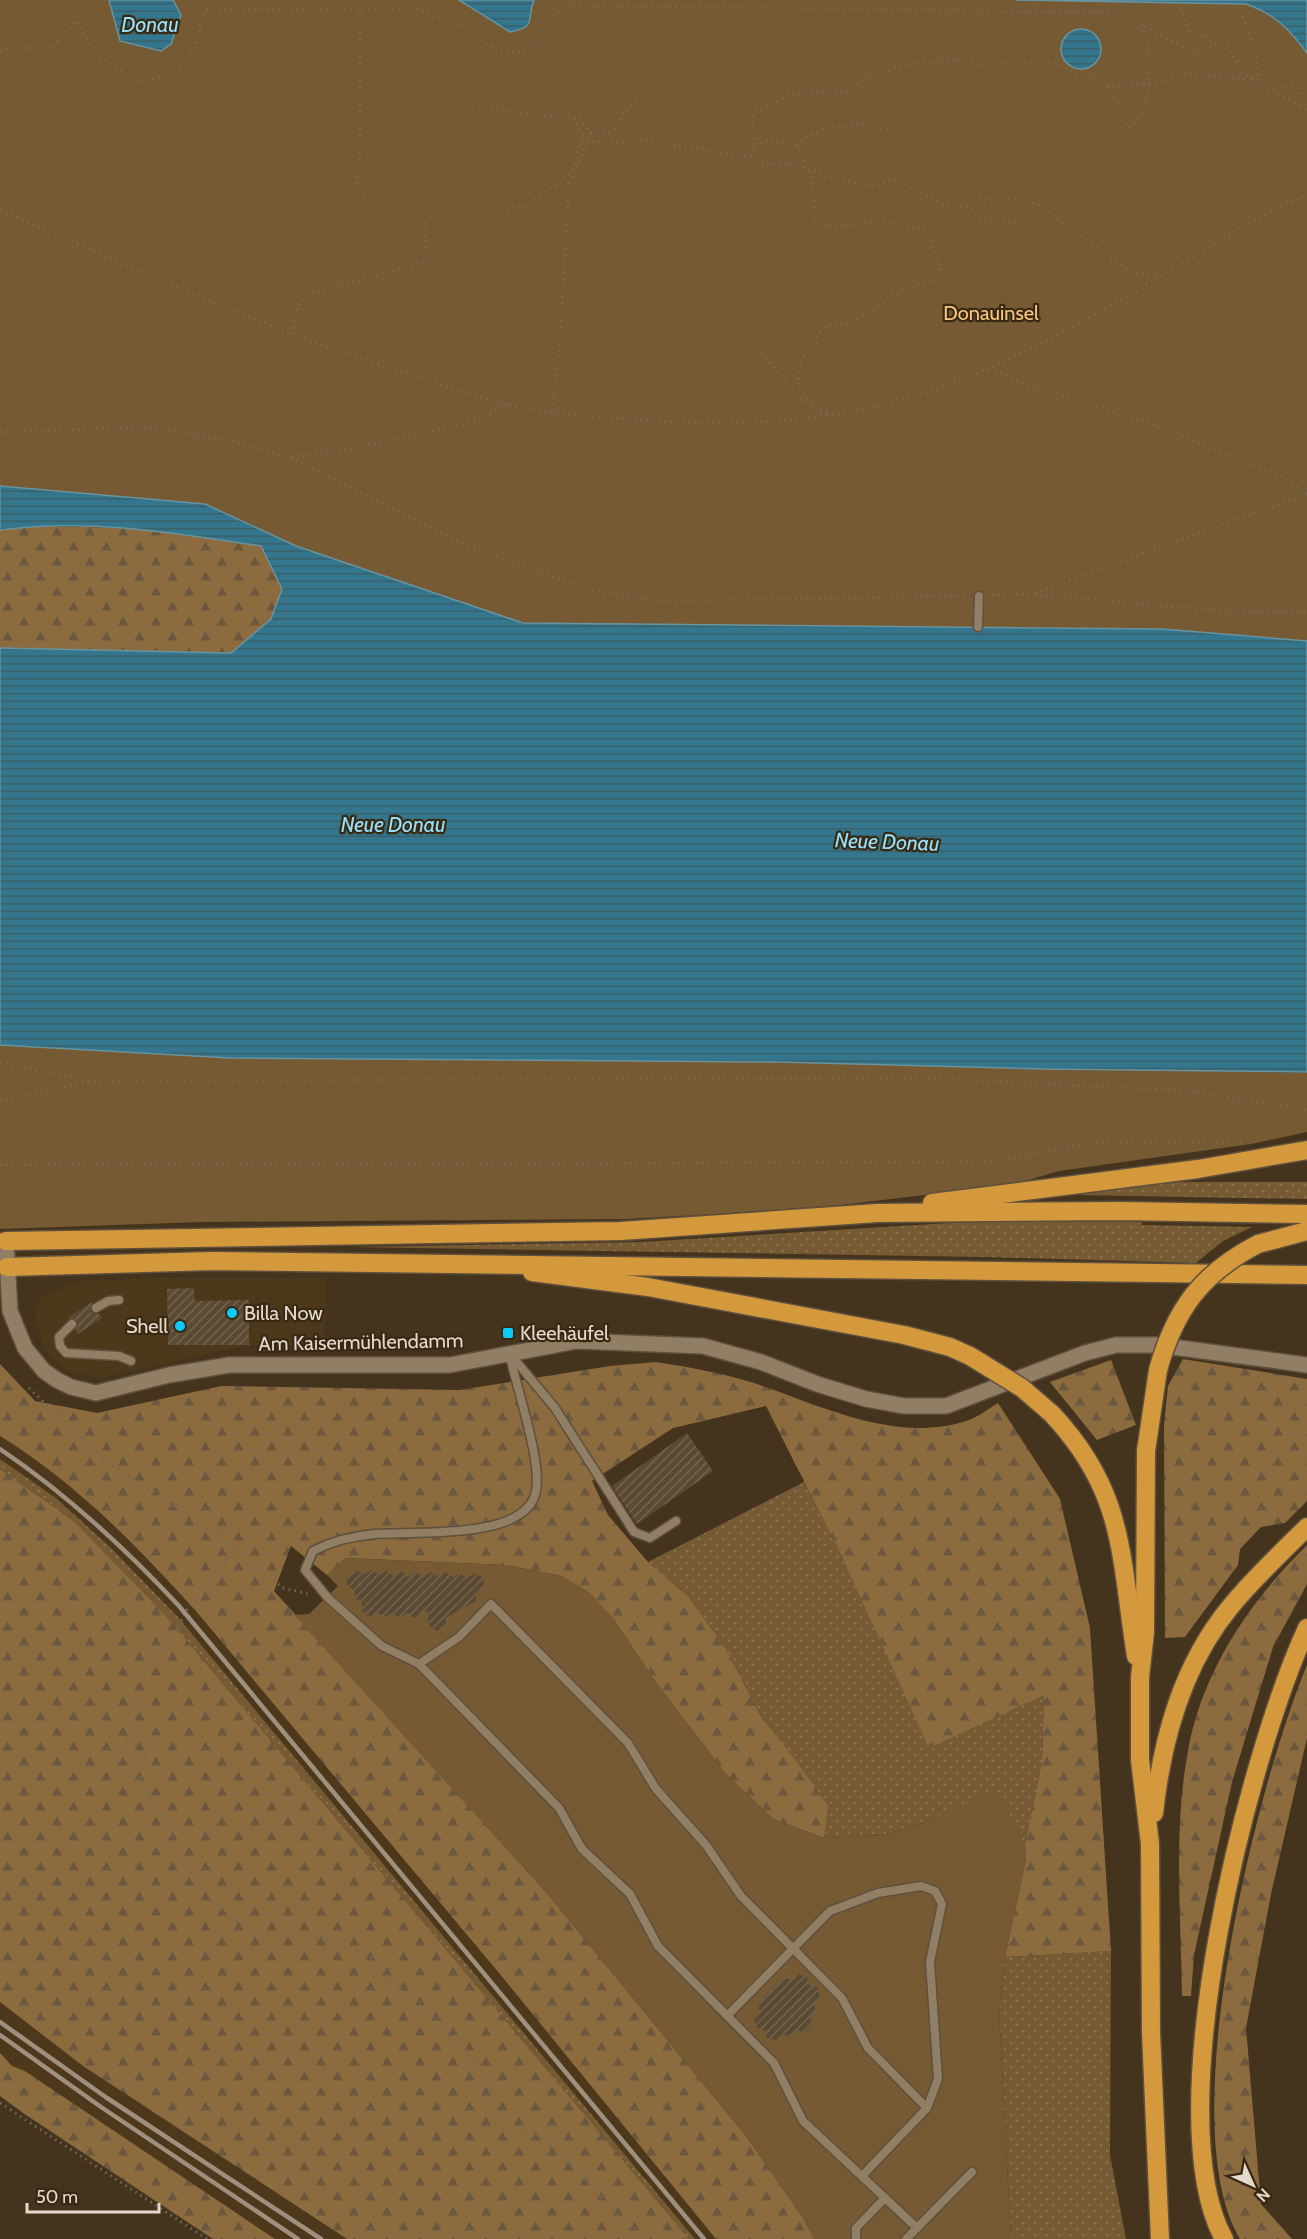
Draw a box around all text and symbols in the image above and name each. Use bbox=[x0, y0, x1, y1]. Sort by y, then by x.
water label: Donau bbox=[121, 12, 179, 37]
park label: Donauinsel bbox=[943, 301, 1039, 325]
water label: Neue Donau bbox=[341, 812, 445, 837]
water label: Neue Donau bbox=[834, 827, 940, 856]
place label: Billa Now bbox=[244, 1301, 323, 1325]
marker: Billa Now bbox=[225, 1306, 239, 1320]
place label: Shell bbox=[126, 1314, 168, 1338]
marker: Shell bbox=[173, 1319, 187, 1333]
place label: Kleehäufel bbox=[520, 1321, 609, 1345]
marker: Kleehäufel bbox=[501, 1326, 515, 1340]
street label: Am Kaisermühlendamm bbox=[258, 1328, 464, 1356]
north arrow bbox=[1223, 2155, 1283, 2215]
scale bar bbox=[27, 2176, 159, 2214]
text: N bbox=[1253, 2185, 1274, 2206]
text: 50 m bbox=[36, 2186, 78, 2208]

